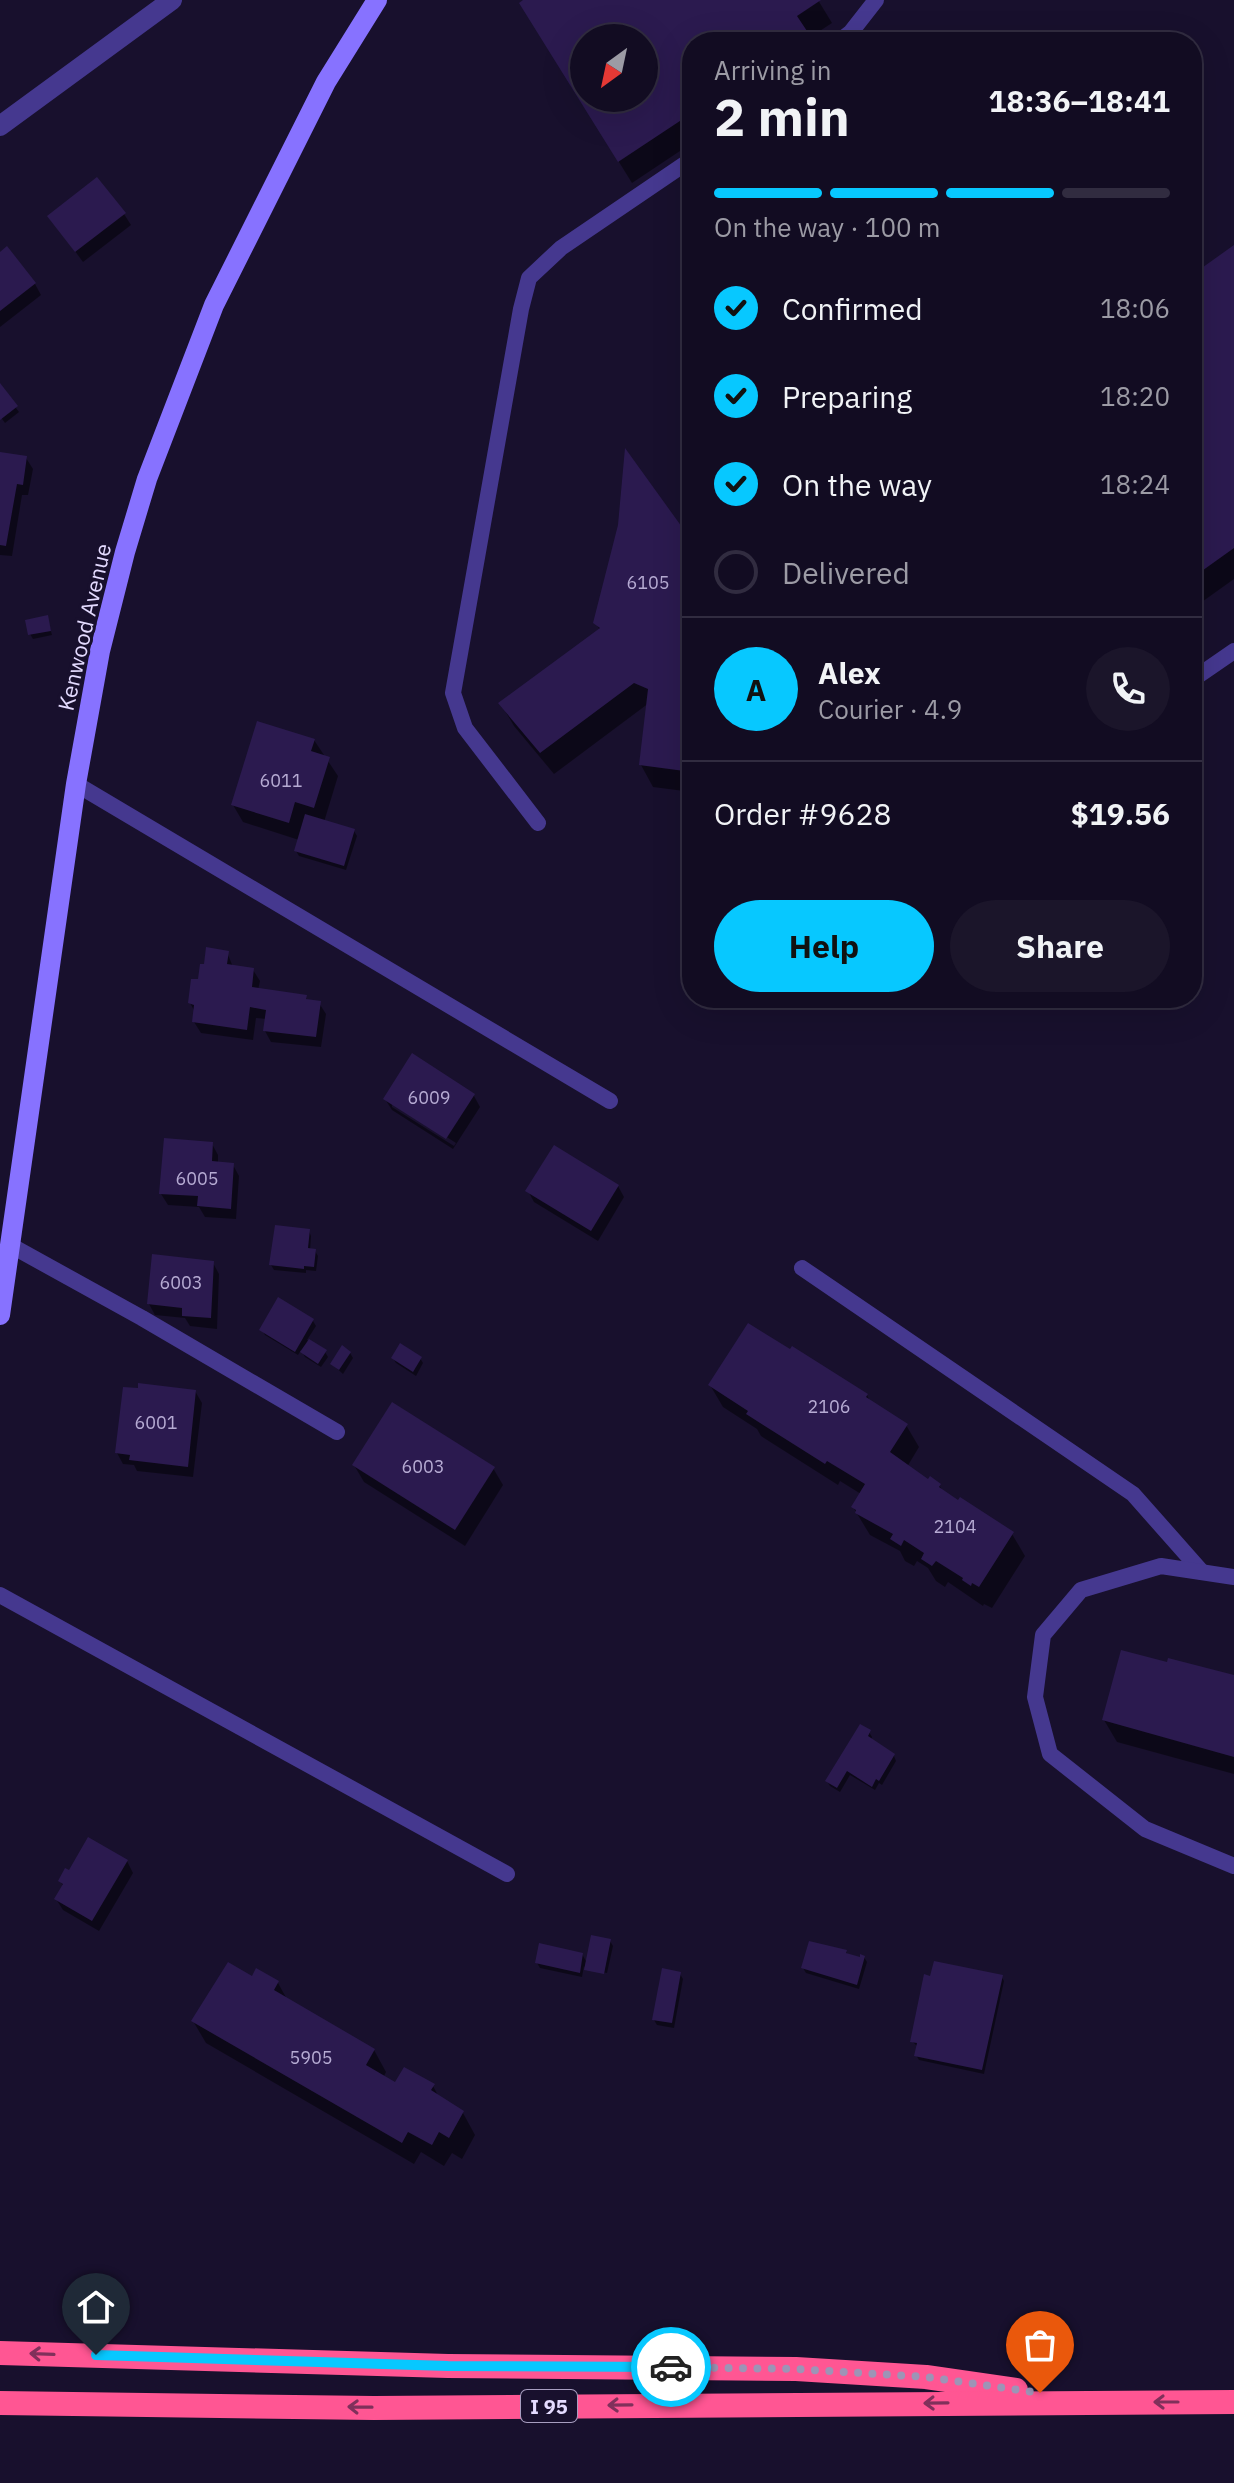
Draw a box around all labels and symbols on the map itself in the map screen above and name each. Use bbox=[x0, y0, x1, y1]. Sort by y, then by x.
north arrow bbox=[570, 24, 658, 112]
street label: Kenwood Avenue bbox=[51, 541, 117, 713]
house number: 6105 bbox=[626, 571, 670, 594]
house number: 6011 bbox=[259, 769, 303, 792]
house number: 6009 bbox=[407, 1086, 451, 1109]
house number: 6005 bbox=[175, 1167, 219, 1190]
house number: 6003 bbox=[159, 1271, 203, 1294]
house number: 2106 bbox=[807, 1395, 851, 1418]
house number: 6001 bbox=[134, 1411, 178, 1434]
house number: 6003 bbox=[401, 1455, 445, 1478]
house number: 2104 bbox=[933, 1515, 977, 1538]
house number: 5905 bbox=[289, 2046, 333, 2069]
pin bbox=[62, 2273, 130, 2355]
pin bbox=[1006, 2311, 1074, 2393]
courier bbox=[631, 2327, 711, 2407]
one-way arrow bbox=[29, 2346, 56, 2361]
road number: I 95 bbox=[521, 2390, 577, 2422]
one-way arrow bbox=[1153, 2394, 1180, 2410]
one-way arrow bbox=[923, 2395, 950, 2410]
one-way arrow bbox=[607, 2398, 634, 2413]
one-way arrow bbox=[347, 2400, 374, 2415]

